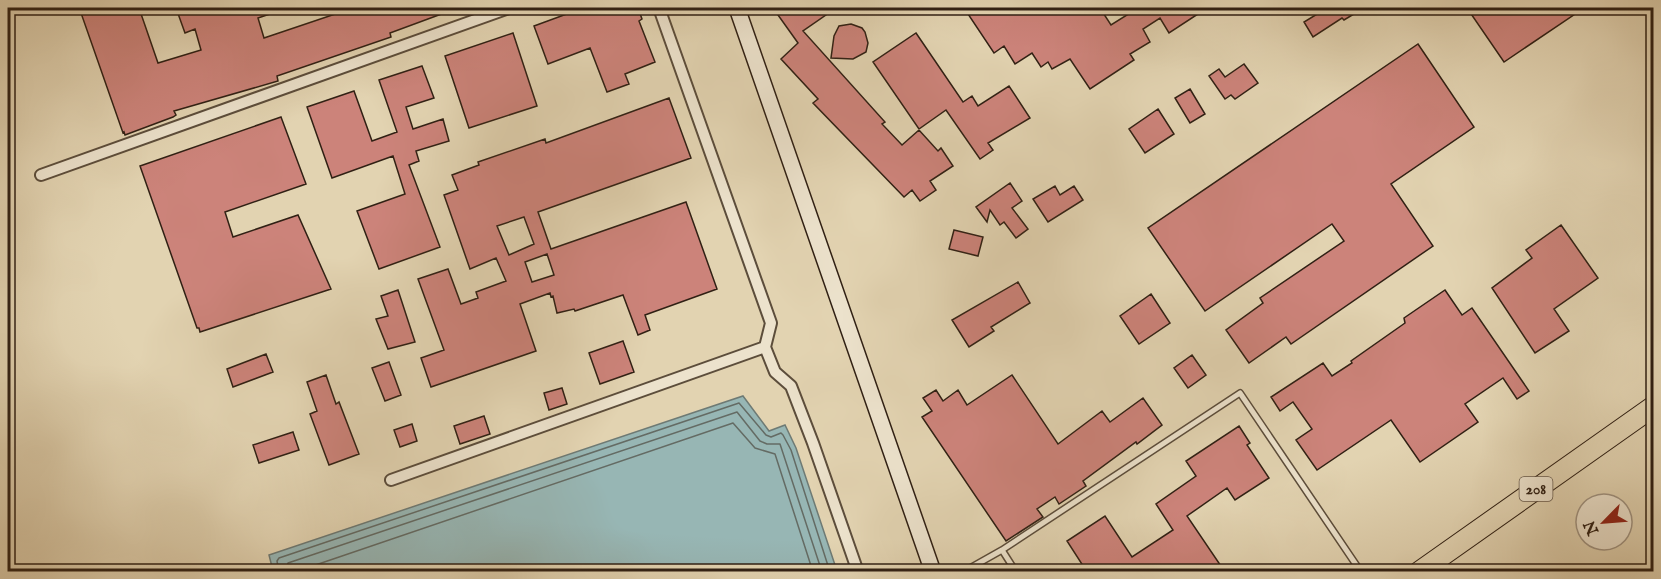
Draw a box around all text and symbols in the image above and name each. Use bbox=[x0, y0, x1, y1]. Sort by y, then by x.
road number: 208 bbox=[1520, 477, 1552, 501]
north arrow bbox=[1574, 492, 1634, 552]
text: N bbox=[1580, 517, 1605, 539]

